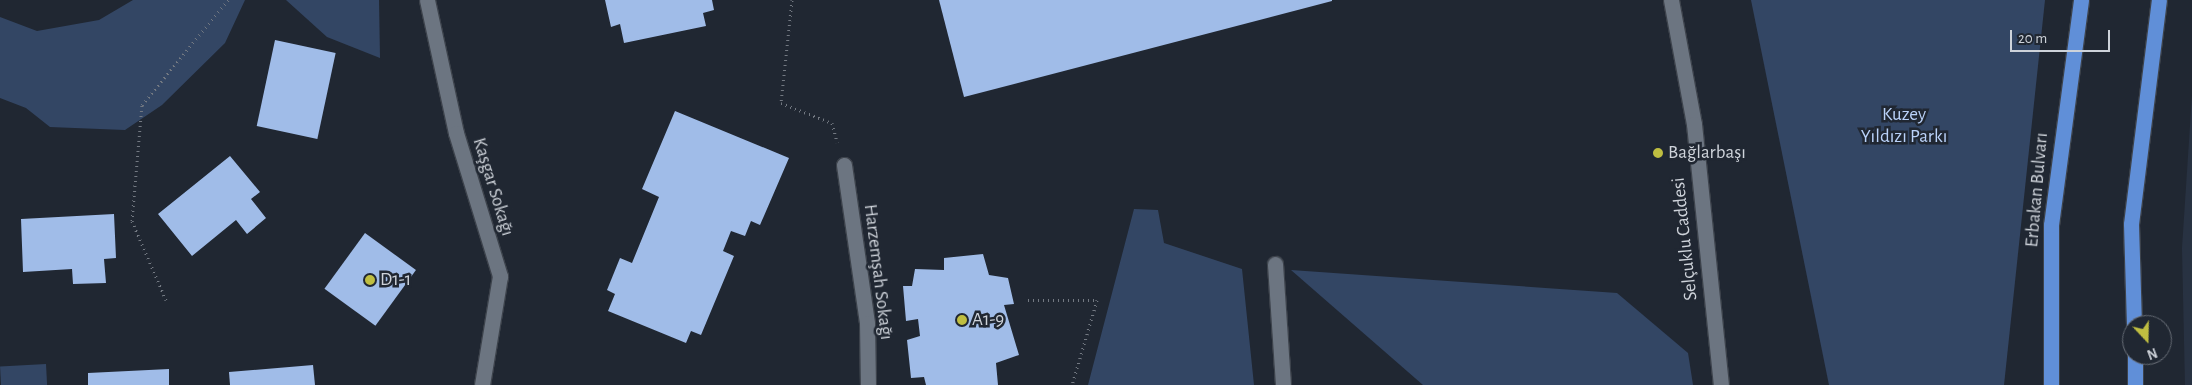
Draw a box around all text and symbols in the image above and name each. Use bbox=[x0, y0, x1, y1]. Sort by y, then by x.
scale bar bbox=[2012, 20, 2112, 52]
text: 20 m bbox=[2018, 31, 2047, 46]
park label: Kuzey Yıldızı Parkı bbox=[1861, 104, 1947, 148]
street label: Erbakan Bulvarı bbox=[2021, 132, 2053, 248]
street label: Kaşgar Sokağı bbox=[467, 135, 519, 239]
place label: Bağlarbaşı bbox=[1668, 142, 1746, 164]
marker: Bağlarbaşı bbox=[1652, 147, 1664, 159]
street label: Selçuklu Caddesi bbox=[1667, 176, 1703, 302]
street label: Harzemşah Sokağı bbox=[858, 203, 898, 341]
place label: D1-1 bbox=[380, 269, 411, 291]
marker: D1-1 bbox=[364, 274, 376, 286]
place label: A1-9 bbox=[972, 309, 1004, 331]
marker: A1-9 bbox=[956, 314, 968, 326]
north arrow bbox=[2122, 315, 2172, 365]
text: N bbox=[2145, 345, 2159, 361]

